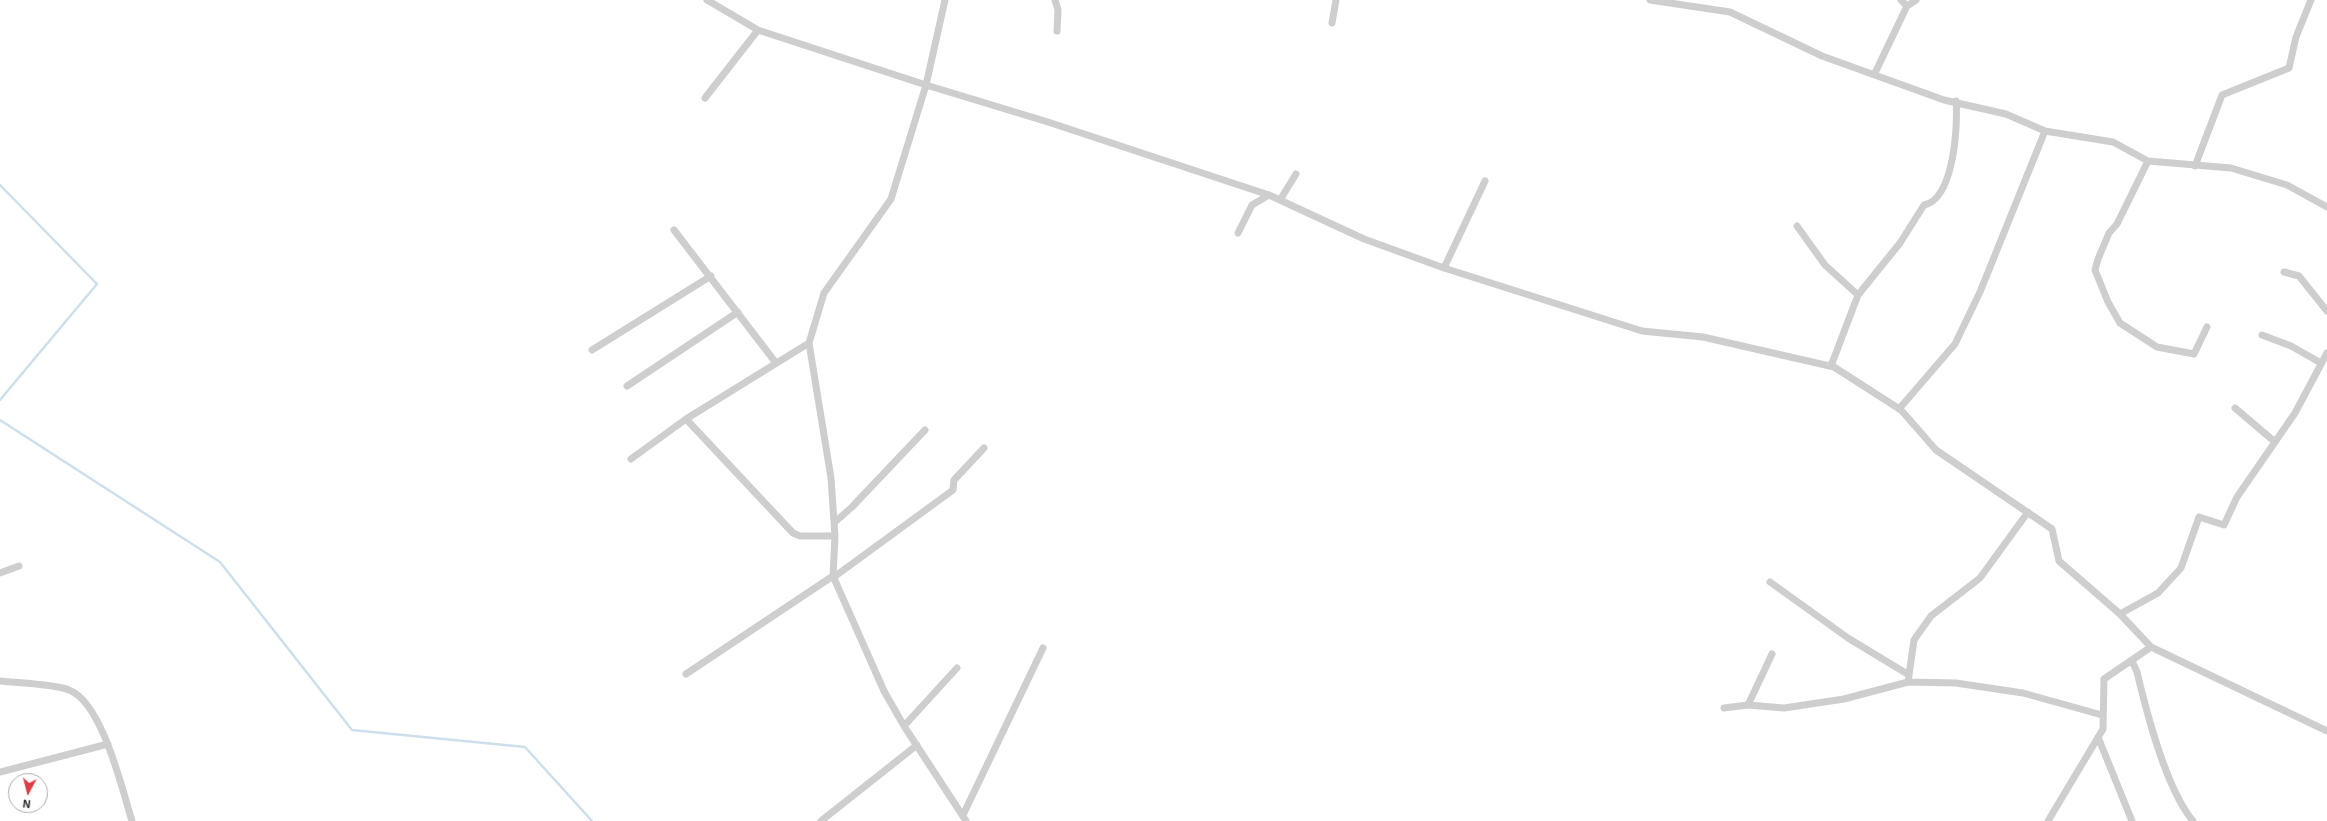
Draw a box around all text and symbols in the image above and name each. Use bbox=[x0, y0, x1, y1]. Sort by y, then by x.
north arrow bbox=[8, 773, 48, 813]
text: N bbox=[22, 797, 31, 811]

